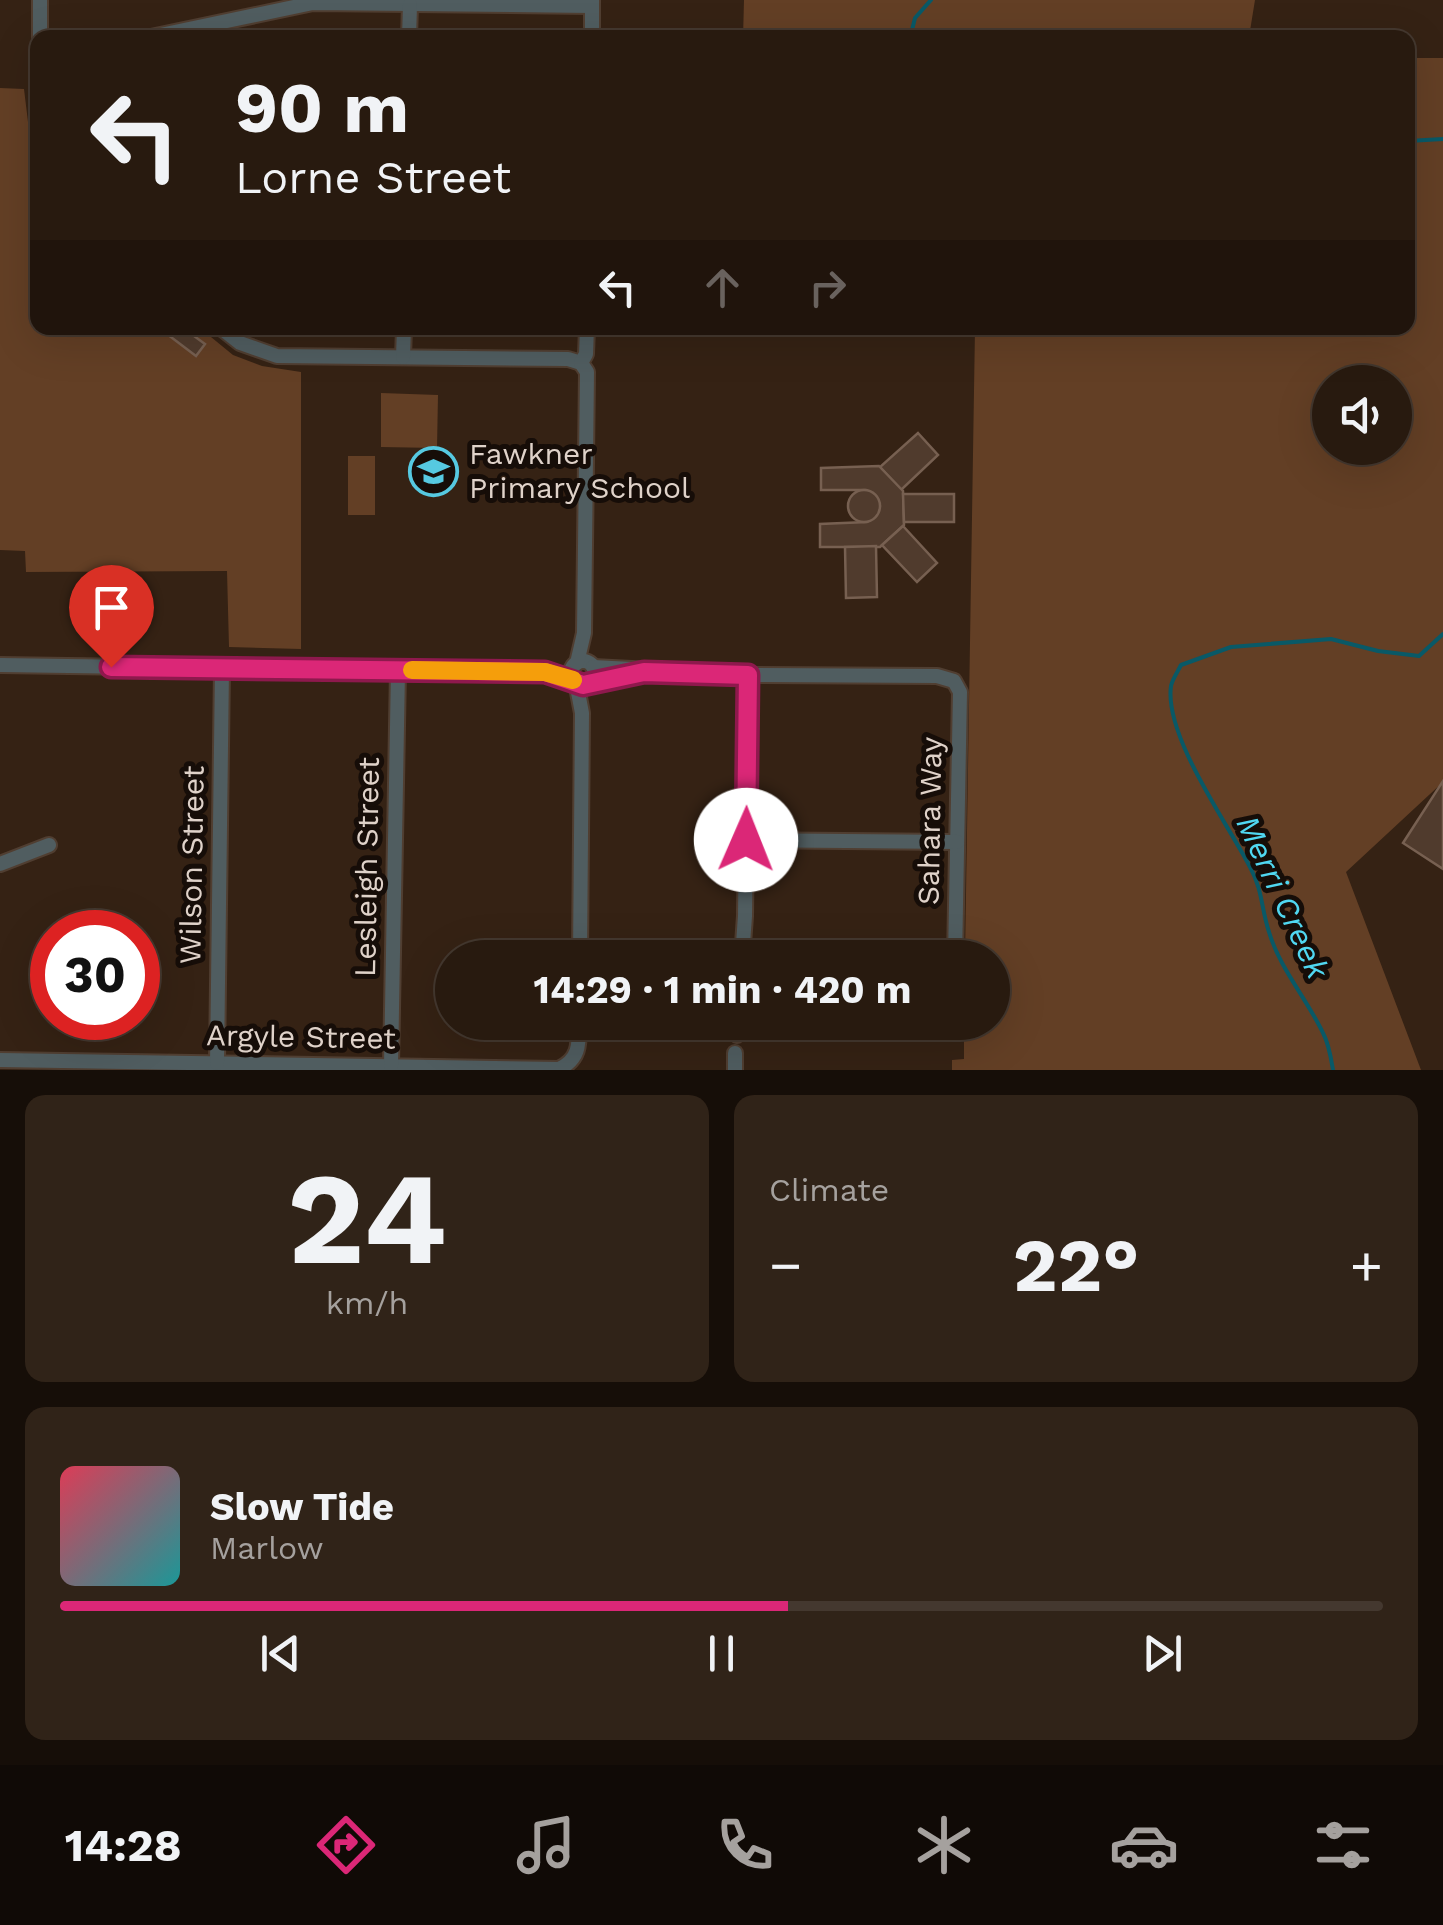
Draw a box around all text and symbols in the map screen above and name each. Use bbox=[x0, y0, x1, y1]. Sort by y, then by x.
text: 90 m bbox=[235, 67, 409, 149]
icon: left bbox=[70, 70, 200, 200]
text: Lorne Street bbox=[235, 151, 511, 204]
icon: left bbox=[590, 260, 645, 315]
icon: ahead bbox=[695, 260, 750, 315]
icon: right bbox=[800, 260, 855, 315]
map controls bbox=[1312, 365, 1412, 465]
button: sound bbox=[1312, 365, 1412, 465]
place label: Fawkner Primary School bbox=[469, 436, 690, 505]
school or university icon: Fawkner Primary School bbox=[408, 445, 460, 497]
pin bbox=[69, 565, 154, 668]
icon: arrive bbox=[84, 580, 139, 635]
street label: Sahara Way bbox=[911, 736, 948, 905]
street label: Lesleigh Street bbox=[347, 756, 386, 977]
street label: Wilson Street bbox=[172, 765, 211, 965]
position arrow bbox=[694, 788, 798, 892]
water label: Merri Creek bbox=[1229, 809, 1338, 986]
speed limit sign: 30 bbox=[30, 910, 160, 1040]
text: 14:29 · 1 min · 420 m bbox=[534, 968, 911, 1012]
street label: Argyle Street bbox=[206, 1017, 397, 1056]
text: 24 bbox=[287, 1142, 447, 1295]
text: Climate bbox=[769, 1171, 889, 1209]
text: 22° bbox=[1013, 1221, 1139, 1309]
text: − bbox=[769, 1233, 802, 1297]
text: + bbox=[1350, 1233, 1383, 1297]
text: km/h bbox=[326, 1284, 408, 1322]
text: Slow Tide bbox=[210, 1485, 394, 1529]
text: Marlow bbox=[210, 1529, 324, 1567]
icon: previous bbox=[253, 1626, 308, 1681]
icon: pause bbox=[694, 1626, 749, 1681]
icon: next bbox=[1135, 1626, 1190, 1681]
icon: directions bbox=[311, 1810, 381, 1880]
icon: music bbox=[511, 1810, 581, 1880]
icon: phone bbox=[710, 1810, 780, 1880]
icon: climate bbox=[909, 1810, 979, 1880]
icon: car bbox=[1109, 1810, 1179, 1880]
icon: filters bbox=[1308, 1810, 1378, 1880]
text: 14:28 bbox=[65, 1819, 182, 1872]

